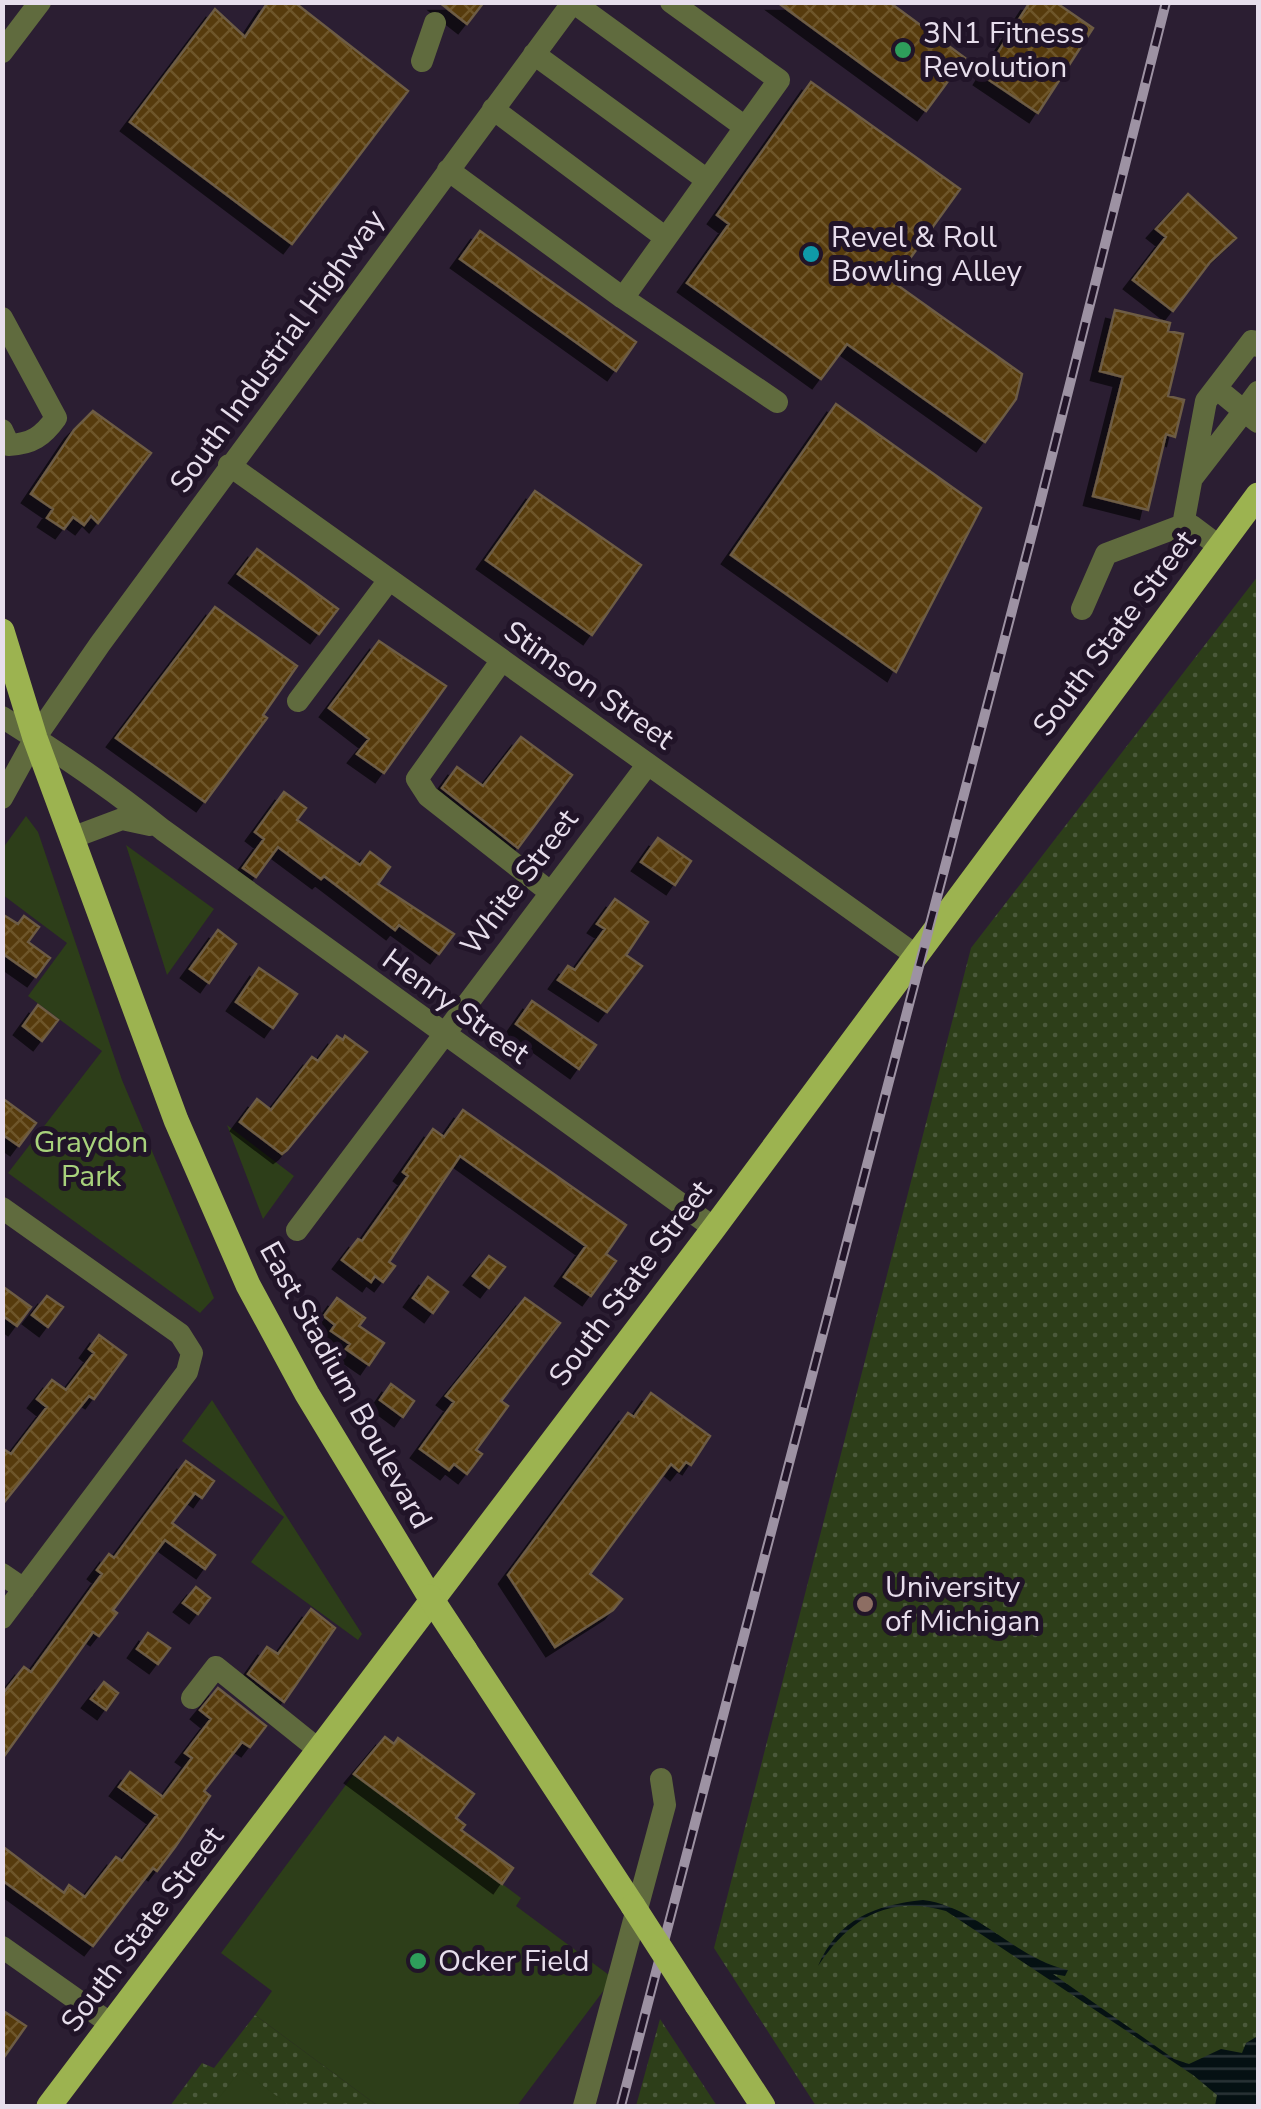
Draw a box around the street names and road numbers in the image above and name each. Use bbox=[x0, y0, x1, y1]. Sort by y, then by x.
street label: South Industrial Highway bbox=[160, 201, 395, 502]
street label: South State Street bbox=[1023, 522, 1206, 745]
street label: Stimson Street bbox=[495, 611, 682, 760]
street label: White Street bbox=[451, 801, 588, 964]
street label: Henry Street bbox=[374, 939, 538, 1074]
street label: South State Street bbox=[539, 1172, 722, 1395]
street label: East Stadium Boulevard bbox=[249, 1234, 442, 1536]
street label: South State Street bbox=[51, 1818, 234, 2041]

